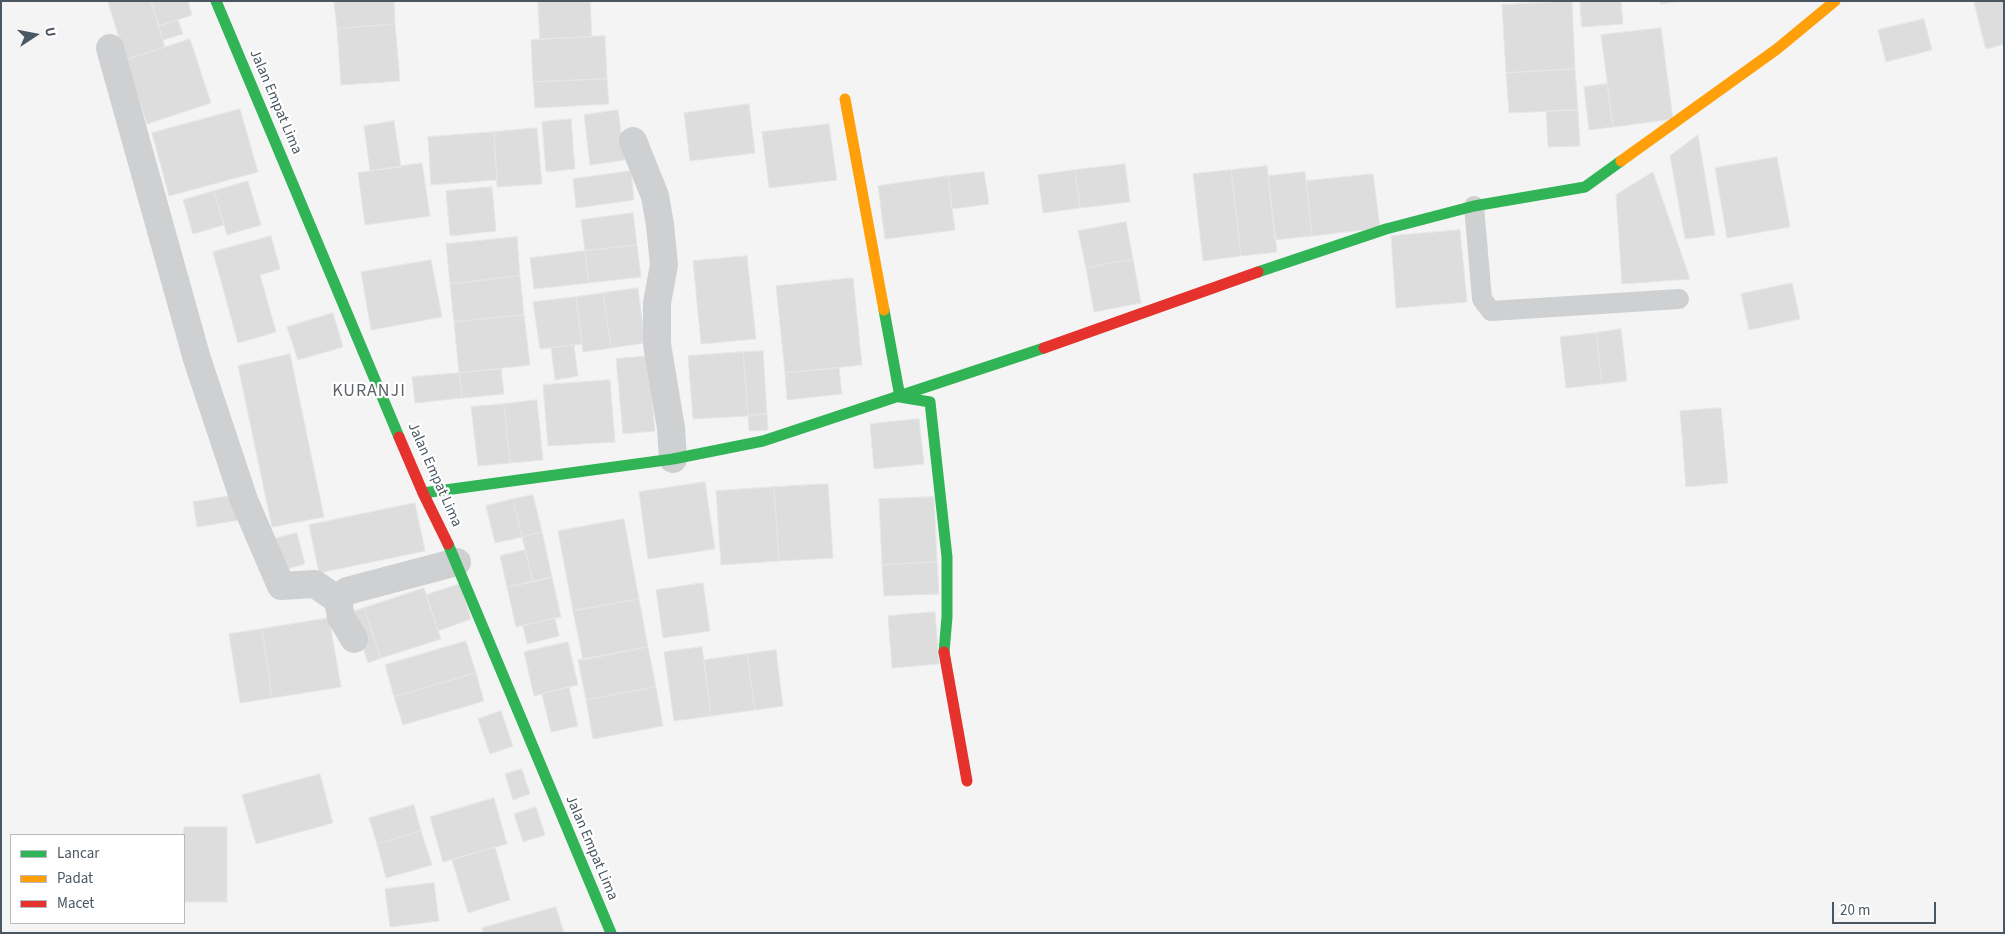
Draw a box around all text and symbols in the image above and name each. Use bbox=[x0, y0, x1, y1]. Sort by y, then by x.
north arrow bbox=[10, 10, 60, 60]
text: U bbox=[39, 26, 60, 39]
street label: Jalan Empat Lima bbox=[245, 47, 305, 157]
district label: KURANJI bbox=[331, 381, 407, 403]
street label: Jalan Empat Lima bbox=[403, 420, 465, 530]
street label: Jalan Empat Lima bbox=[561, 793, 621, 903]
legend bbox=[10, 834, 185, 924]
text: Lancar bbox=[57, 843, 100, 864]
text: Padat bbox=[57, 868, 93, 889]
scale bar bbox=[1835, 892, 1939, 924]
text: Macet bbox=[57, 893, 94, 914]
text: 20 m bbox=[1840, 900, 1870, 921]

